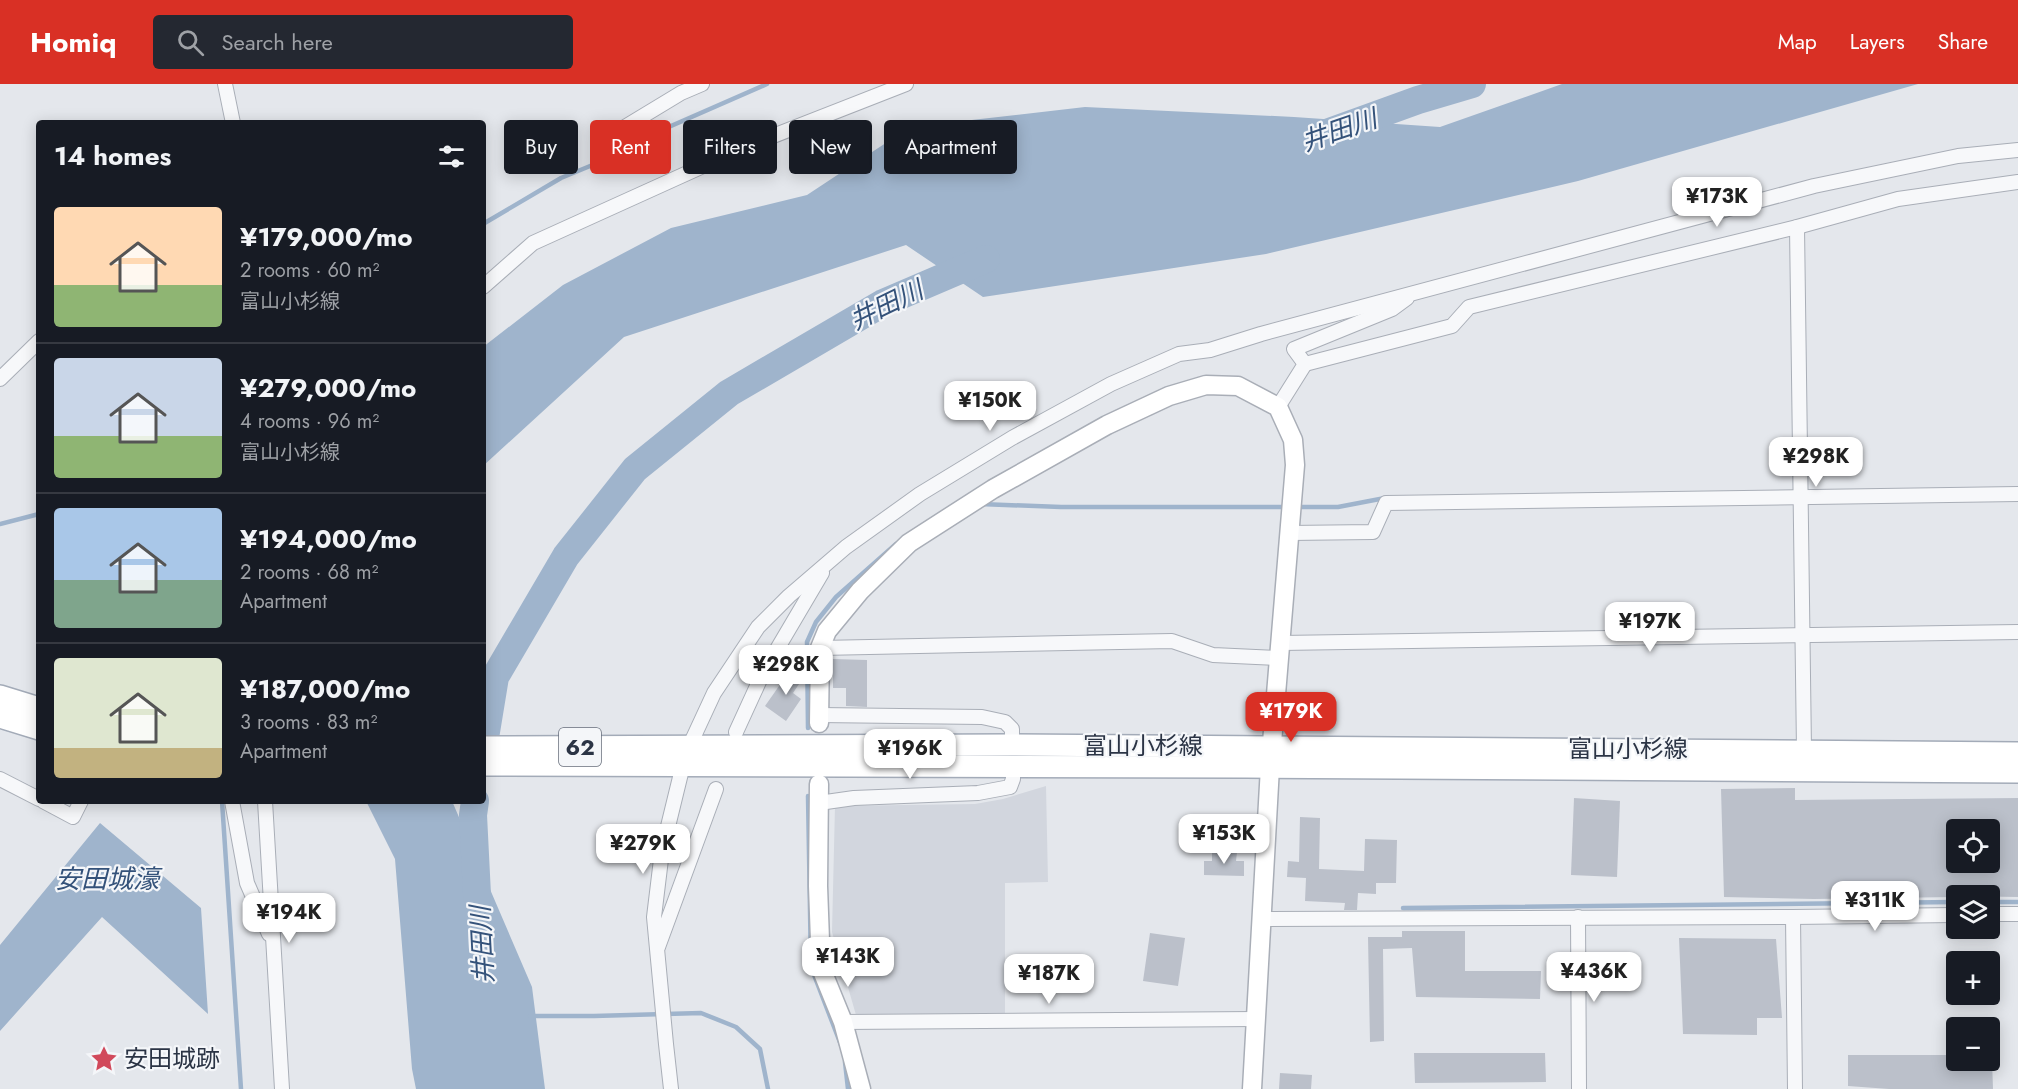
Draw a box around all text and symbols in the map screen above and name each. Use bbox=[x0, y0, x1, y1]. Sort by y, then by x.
search box bbox=[153, 15, 573, 69]
text: Homiq bbox=[30, 22, 117, 63]
icon: search bbox=[174, 26, 207, 59]
text: Search here bbox=[222, 26, 333, 58]
text: Map bbox=[1778, 27, 1817, 57]
text: Layers bbox=[1850, 27, 1905, 57]
text: Share bbox=[1938, 27, 1988, 57]
water label: 井田川 bbox=[1296, 98, 1385, 161]
chip: Buy bbox=[504, 120, 578, 174]
chip: Rent bbox=[590, 120, 671, 174]
chip: Filters bbox=[683, 120, 777, 174]
chip: New bbox=[789, 120, 872, 174]
chip: Apartment bbox=[884, 120, 1017, 174]
text: 14 homes bbox=[54, 137, 171, 175]
icon: filters bbox=[435, 140, 468, 173]
pin: ¥173K bbox=[1675, 177, 1759, 228]
text: ¥173K bbox=[1686, 182, 1748, 211]
text: ¥179,000/mo bbox=[240, 218, 413, 256]
icon: home bbox=[102, 231, 174, 303]
text: 2 rooms · 60 m² bbox=[240, 256, 379, 285]
water label: 井田川 bbox=[843, 270, 932, 339]
text: 富山小杉線 bbox=[240, 287, 340, 316]
text: ¥279,000/mo bbox=[240, 369, 416, 407]
pin: ¥150K bbox=[948, 381, 1032, 432]
icon: home bbox=[102, 382, 174, 454]
text: ¥150K bbox=[958, 386, 1022, 415]
text: 4 rooms · 96 m² bbox=[240, 407, 379, 436]
pin: ¥298K bbox=[1774, 437, 1858, 488]
text: 富山小杉線 bbox=[240, 438, 340, 467]
text: ¥298K bbox=[1783, 442, 1849, 471]
text: ¥194,000/mo bbox=[240, 520, 417, 558]
icon: home bbox=[102, 532, 174, 604]
text: 2 rooms · 68 m² bbox=[240, 558, 378, 587]
text: Apartment bbox=[240, 587, 327, 616]
pin: ¥197K bbox=[1608, 602, 1692, 653]
text: ¥197K bbox=[1619, 607, 1681, 636]
pin: ¥298K bbox=[744, 645, 828, 696]
text: ¥298K bbox=[753, 650, 819, 679]
text: ¥187,000/mo bbox=[240, 670, 410, 708]
icon: home bbox=[102, 682, 174, 754]
pin: ¥179K bbox=[1249, 692, 1333, 743]
text: ¥179K bbox=[1260, 697, 1322, 726]
text: 3 rooms · 83 m² bbox=[240, 708, 377, 737]
road number: 62 bbox=[559, 728, 601, 766]
street label: 富山小杉線 bbox=[1083, 728, 1203, 763]
pin: ¥196K bbox=[868, 729, 952, 780]
street label: 富山小杉線 bbox=[1568, 731, 1688, 766]
text: ¥196K bbox=[878, 734, 942, 763]
text: Apartment bbox=[240, 737, 327, 766]
pin: ¥153K bbox=[1182, 814, 1266, 865]
text: ¥153K bbox=[1193, 819, 1255, 848]
map controls bbox=[1946, 819, 2000, 1071]
button: locate bbox=[1946, 819, 2000, 873]
pin: ¥279K bbox=[601, 824, 685, 875]
text: ¥279K bbox=[610, 829, 676, 858]
water label: 安田城濠 bbox=[55, 860, 163, 898]
pin: ¥311K bbox=[1833, 881, 1917, 932]
button: layers bbox=[1946, 885, 2000, 939]
text: ¥311K bbox=[1845, 886, 1905, 915]
pin: ¥194K bbox=[247, 893, 331, 944]
text: ¥194K bbox=[257, 898, 321, 927]
water label: 井田川 bbox=[461, 902, 503, 985]
pin: ¥143K bbox=[806, 937, 890, 988]
text: ¥143K bbox=[816, 942, 880, 971]
button: + bbox=[1946, 951, 2000, 1005]
pin: ¥436K bbox=[1552, 952, 1636, 1003]
pin: ¥187K bbox=[1007, 954, 1091, 1005]
text: ¥436K bbox=[1560, 957, 1628, 986]
text: ¥187K bbox=[1018, 959, 1080, 988]
button: − bbox=[1946, 1017, 2000, 1071]
place label: 安田城跡 bbox=[124, 1041, 220, 1076]
place icon: 安田城跡 bbox=[89, 1044, 119, 1074]

